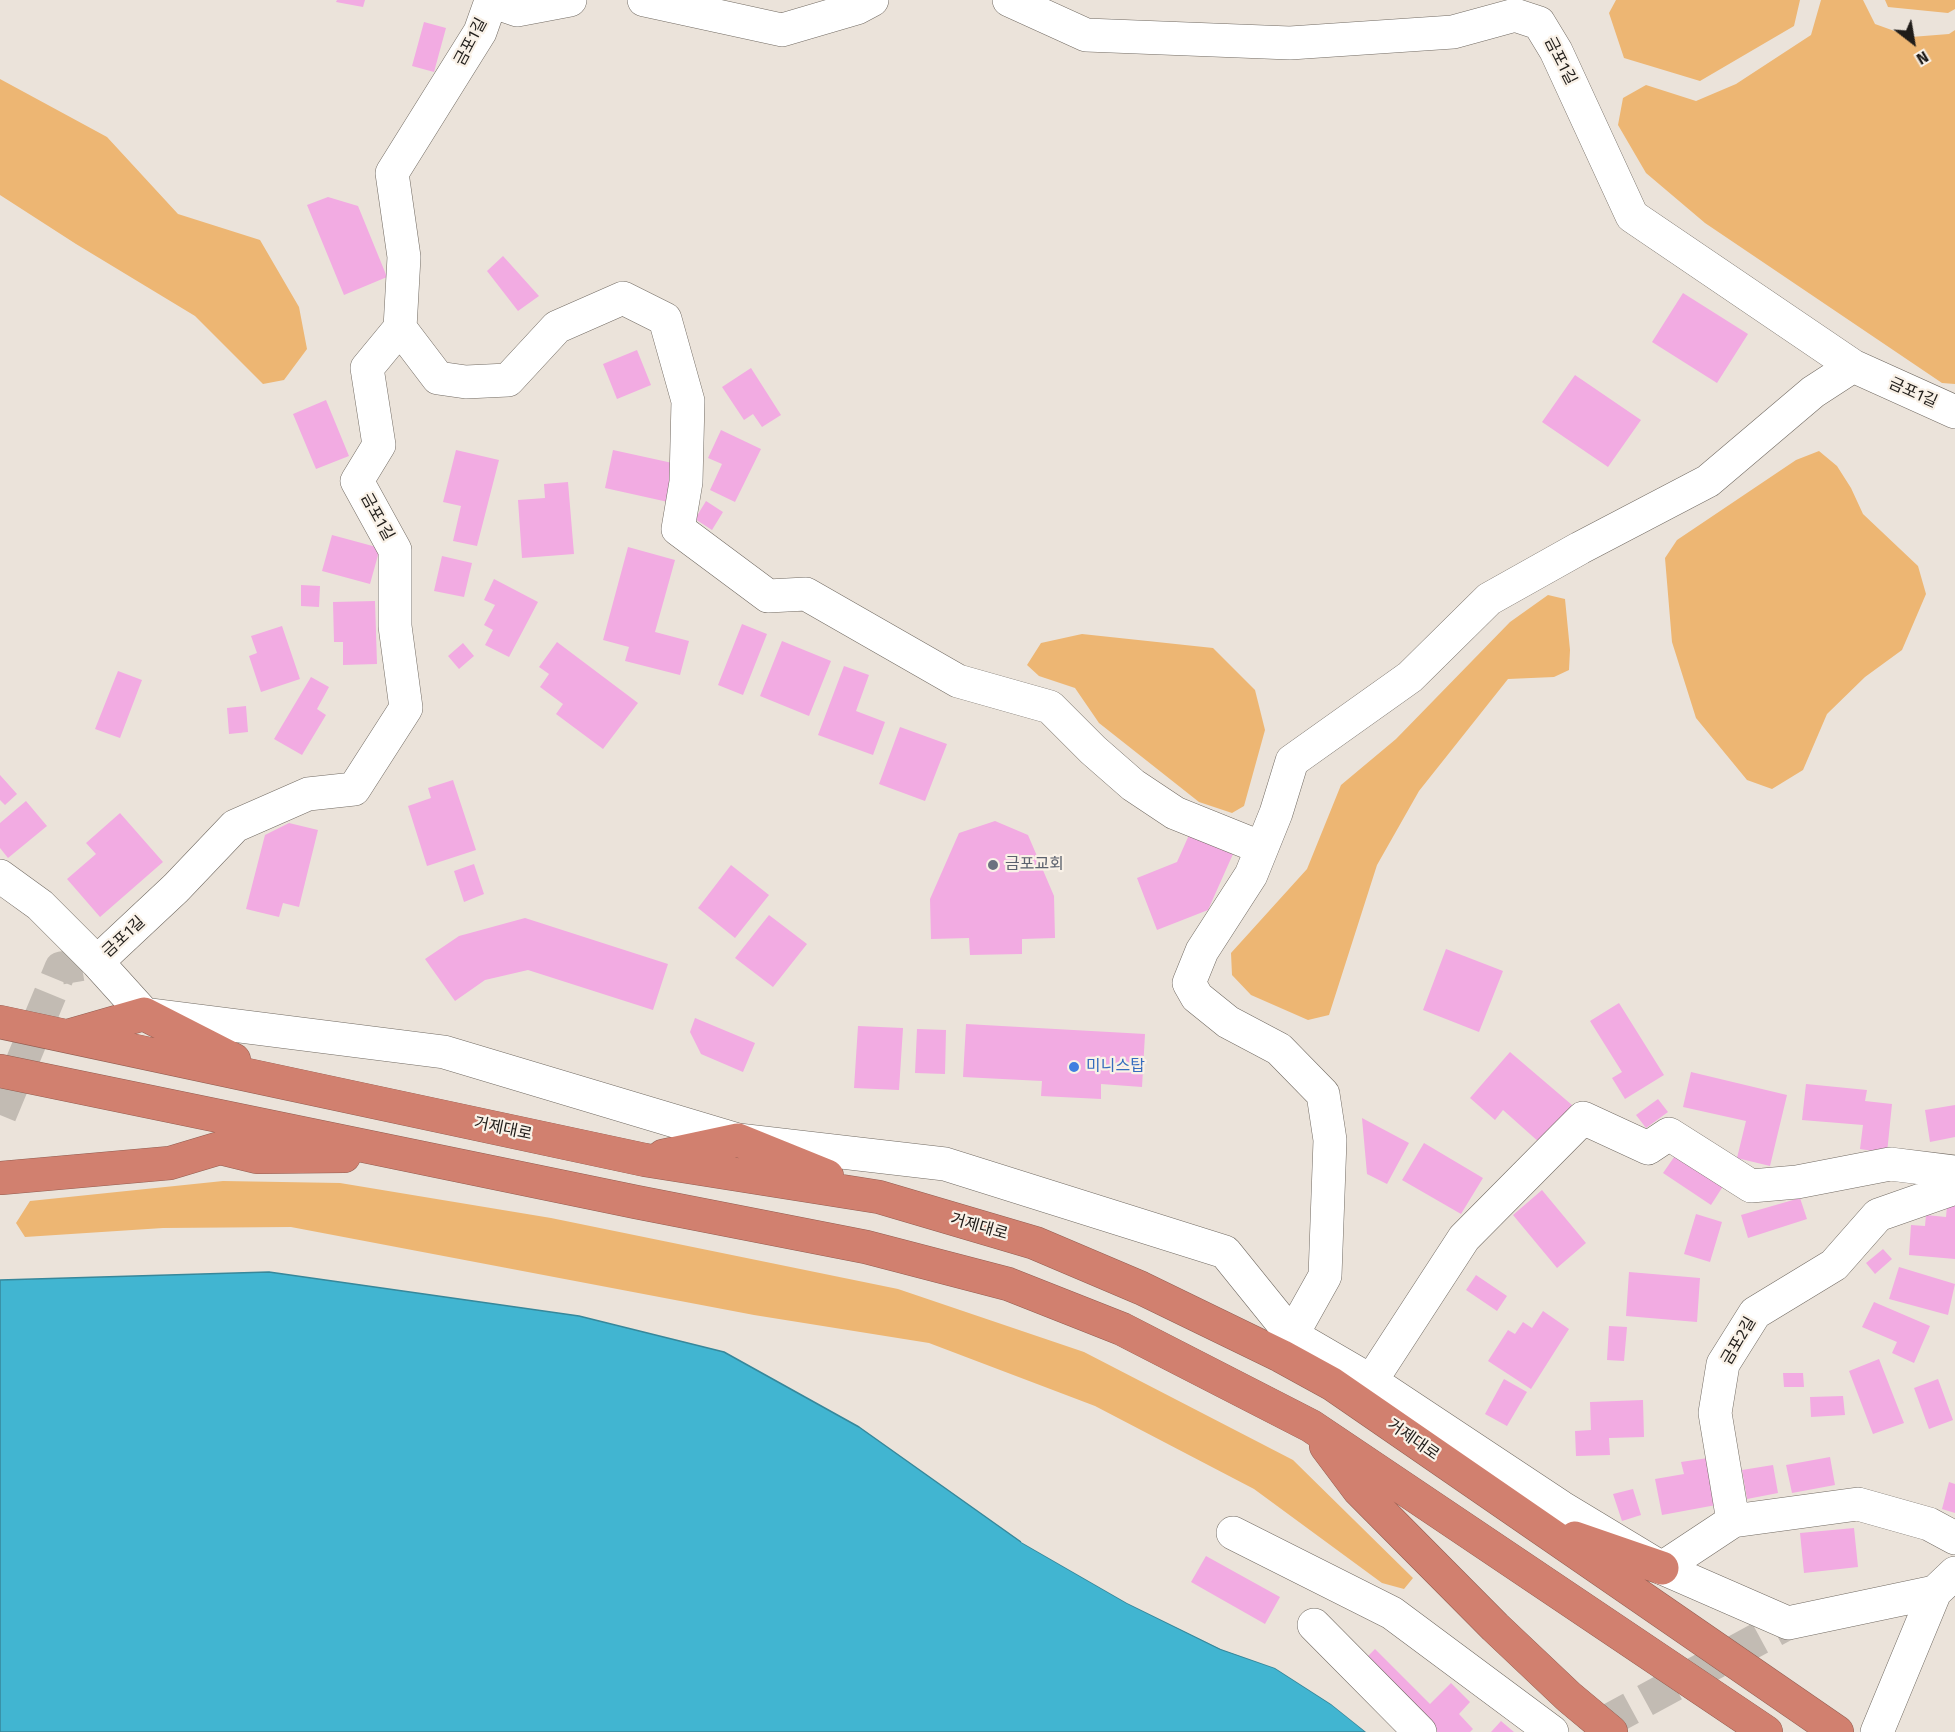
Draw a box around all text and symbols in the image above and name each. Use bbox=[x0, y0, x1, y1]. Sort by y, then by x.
north arrow bbox=[1883, 12, 1943, 72]
street label: 금포1길 bbox=[451, 15, 491, 69]
street label: 금포1길 bbox=[1540, 34, 1580, 88]
text: N bbox=[1913, 47, 1932, 69]
street label: 금포1길 bbox=[1886, 374, 1940, 412]
street label: 금포1길 bbox=[356, 490, 398, 544]
place label: 금포교회 bbox=[1005, 855, 1064, 875]
marker: 금포교회 bbox=[986, 858, 1000, 872]
street label: 금포1길 bbox=[99, 913, 149, 961]
place label: 미니스탑 bbox=[1086, 1057, 1145, 1077]
marker: 미니스탑 bbox=[1067, 1060, 1081, 1074]
street label: 거제대로 bbox=[472, 1113, 534, 1145]
street label: 거제대로 bbox=[948, 1210, 1010, 1244]
street label: 금포2길 bbox=[1718, 1314, 1760, 1368]
street label: 거제대로 bbox=[1383, 1415, 1443, 1465]

